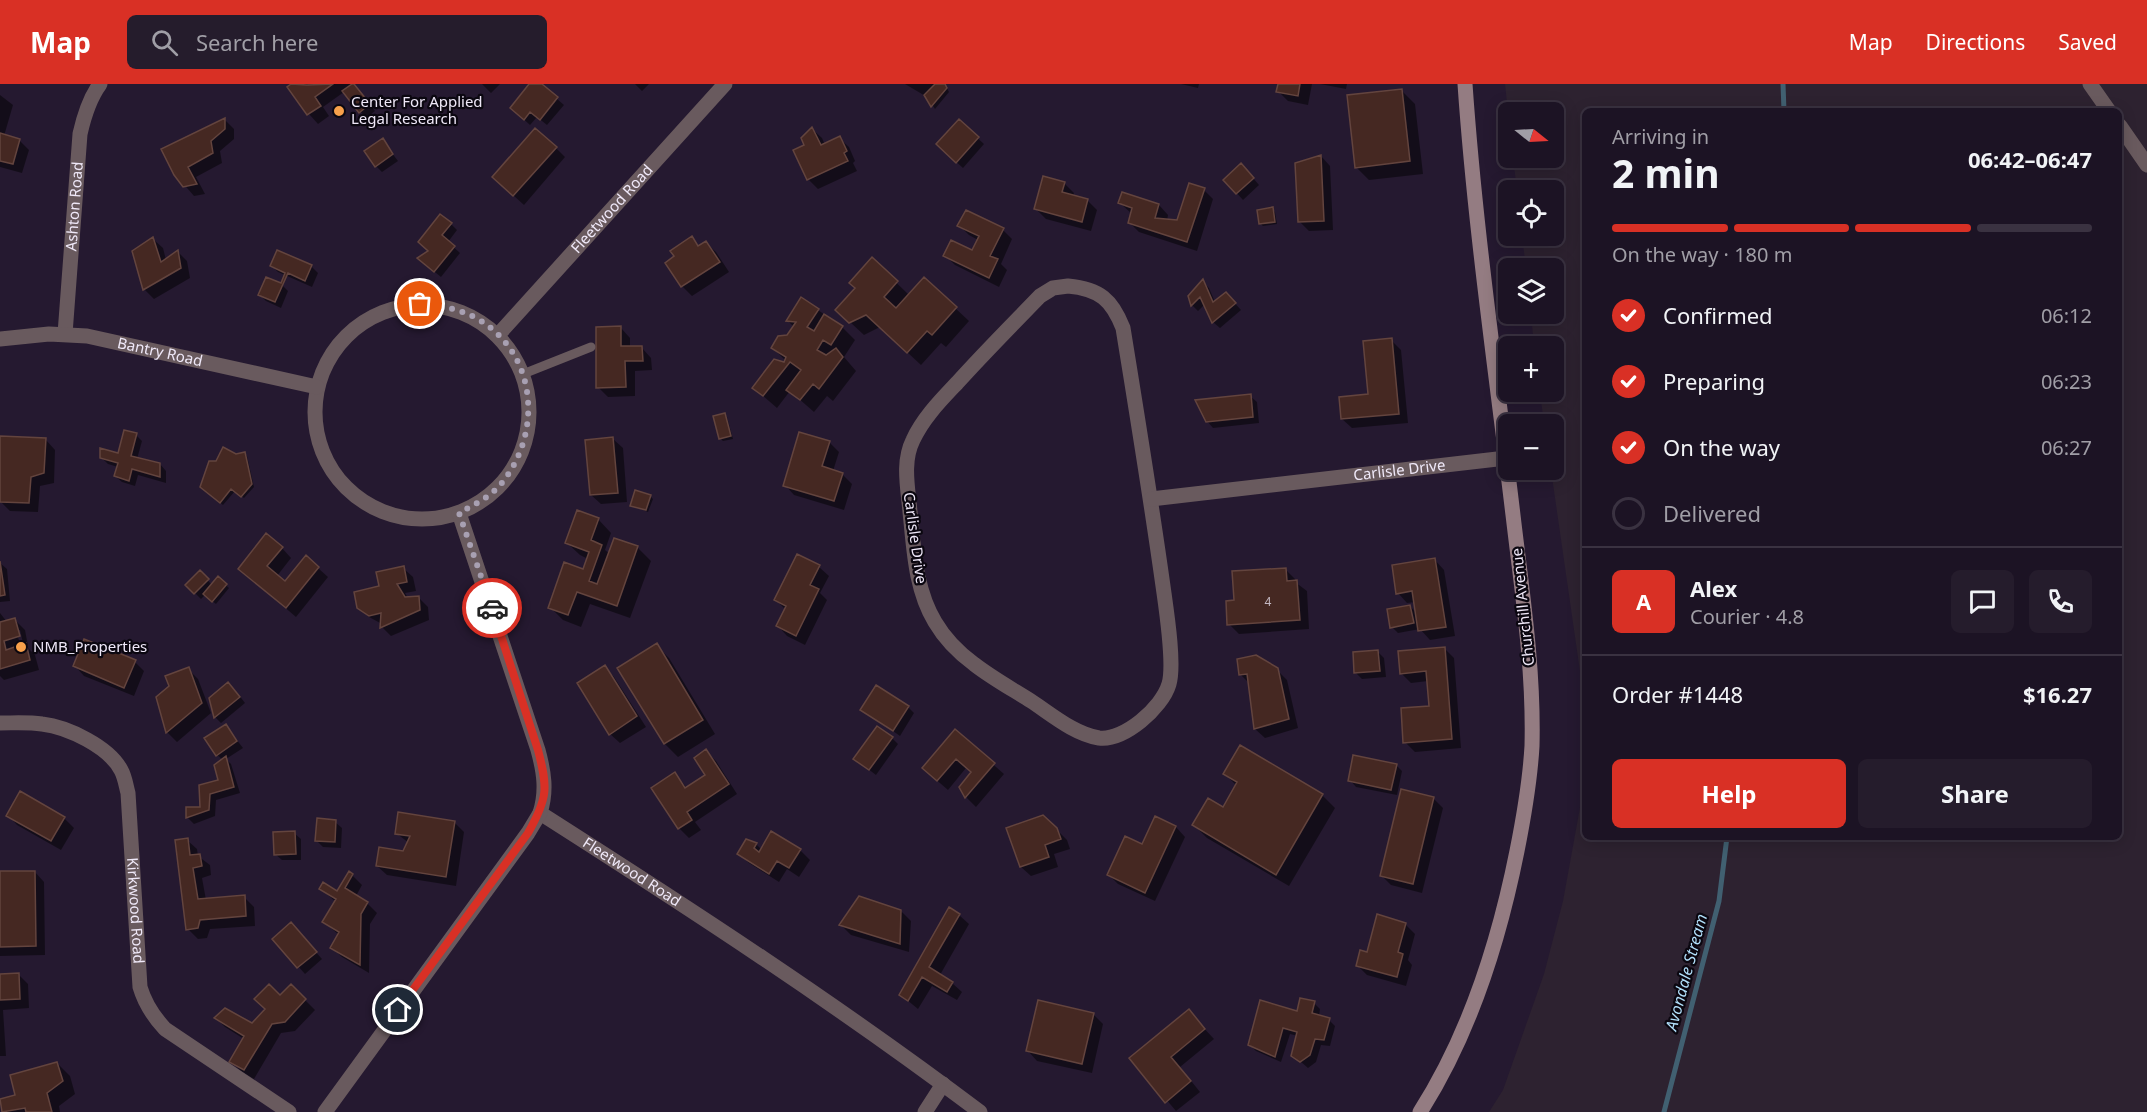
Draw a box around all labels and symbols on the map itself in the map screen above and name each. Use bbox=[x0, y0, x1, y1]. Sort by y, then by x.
place label: Center For Applied Legal Research bbox=[351, 91, 483, 128]
north arrow bbox=[1498, 102, 1564, 168]
marker: Center For Applied Legal Research bbox=[332, 104, 346, 118]
street label: Fleetwood Road bbox=[566, 160, 657, 257]
street label: Ashton Road bbox=[60, 161, 87, 252]
pin bbox=[394, 278, 445, 329]
street label: Bantry Road bbox=[116, 332, 205, 370]
street label: Carlisle Drive bbox=[1352, 454, 1446, 485]
street label: Carlisle Drive bbox=[900, 491, 932, 585]
street label: Churchill Avenue bbox=[1506, 547, 1538, 667]
courier bbox=[462, 578, 522, 638]
house number: 4 bbox=[1265, 593, 1272, 610]
place label: NMB_Properties bbox=[33, 636, 147, 656]
marker: NMB_Properties bbox=[14, 640, 28, 654]
street label: Fleetwood Road bbox=[579, 832, 685, 910]
street label: Kirkwood Road bbox=[123, 857, 150, 964]
water label: Avondale Stream bbox=[1660, 911, 1712, 1034]
pin bbox=[372, 984, 423, 1035]

